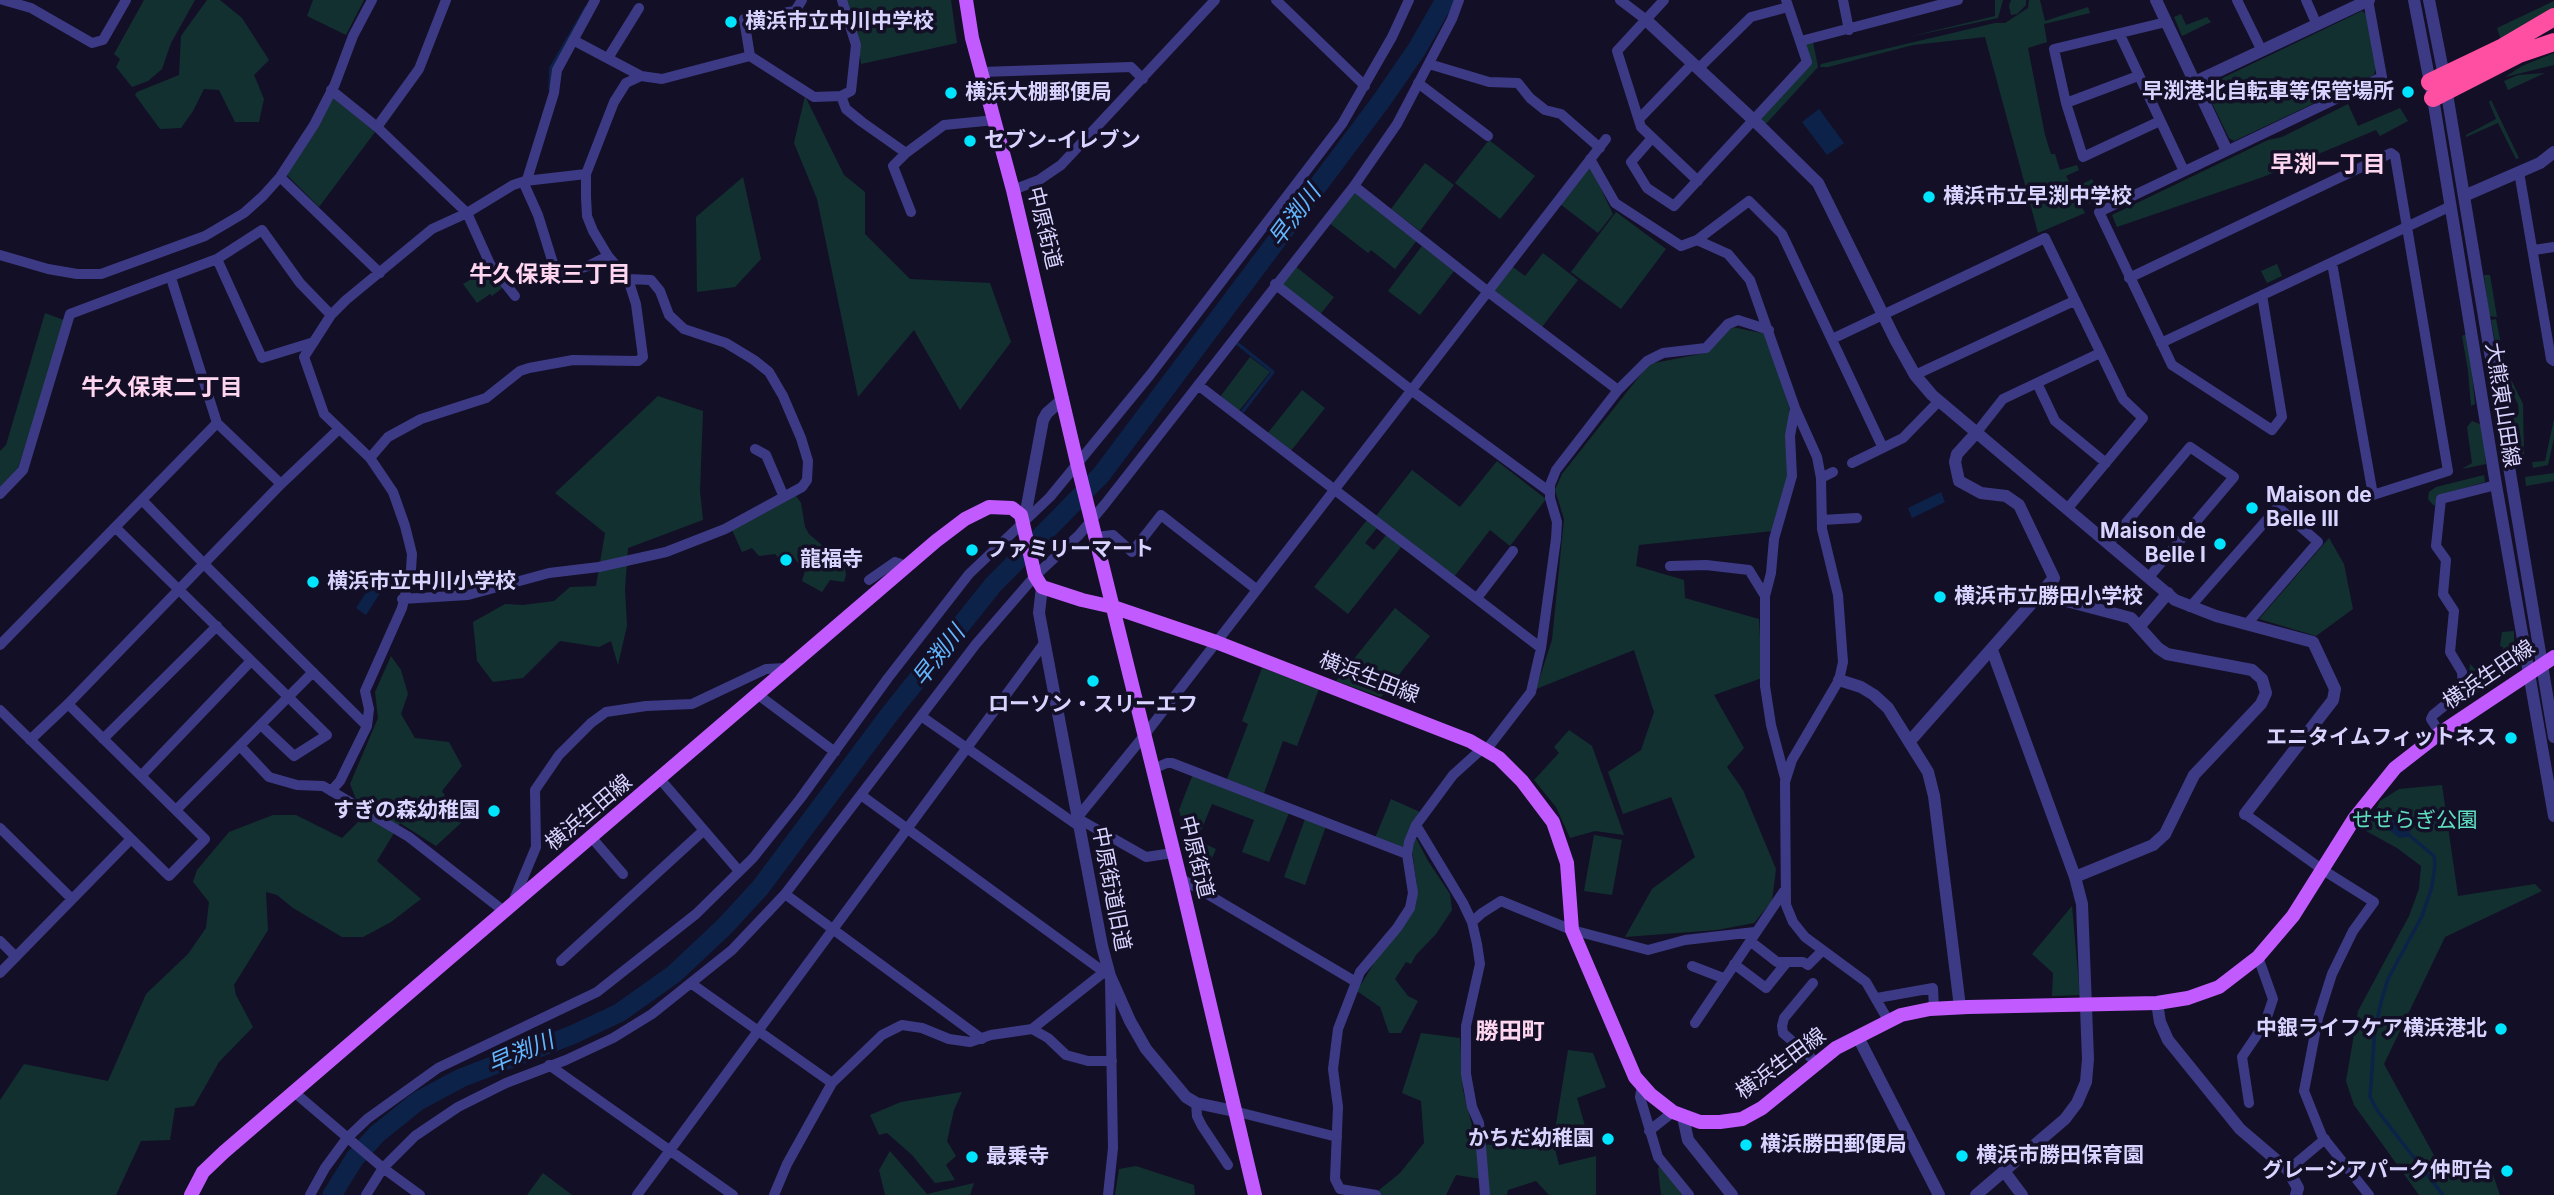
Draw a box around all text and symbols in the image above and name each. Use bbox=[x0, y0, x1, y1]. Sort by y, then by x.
place label: 横浜市立中川中学校 bbox=[745, 9, 934, 35]
marker: 横浜市立中川中学校 bbox=[723, 14, 739, 30]
place label: 早渕港北自転車等保管場所 bbox=[2142, 79, 2394, 105]
place label: 横浜大棚郵便局 bbox=[965, 80, 1112, 106]
marker: 早渕港北自転車等保管場所 bbox=[2400, 84, 2416, 100]
marker: 横浜大棚郵便局 bbox=[943, 85, 959, 101]
place label: セブン-イレブン bbox=[984, 128, 1141, 154]
marker: セブン-イレブン bbox=[962, 133, 978, 149]
district label: 早渕一丁目 bbox=[2271, 151, 2385, 179]
water label: 早渕川 bbox=[1263, 180, 1327, 252]
street label: 中原街道 bbox=[1022, 184, 1066, 272]
place label: 横浜市立早渕中学校 bbox=[1943, 184, 2132, 210]
marker: 横浜市立早渕中学校 bbox=[1921, 189, 1937, 205]
district label: 牛久保東三丁目 bbox=[470, 261, 630, 289]
street label: 大熊東山田線 bbox=[2480, 341, 2524, 469]
district label: 牛久保東二丁目 bbox=[82, 374, 242, 402]
place label: Maison de Belle III bbox=[2266, 483, 2372, 533]
marker: Maison de Belle III bbox=[2244, 500, 2260, 516]
place label: Maison de Belle I bbox=[2100, 519, 2206, 569]
marker: Maison de Belle I bbox=[2212, 536, 2228, 552]
place label: ファミリーマート bbox=[986, 537, 1154, 563]
marker: ファミリーマート bbox=[964, 542, 980, 558]
place label: 龍福寺 bbox=[800, 547, 863, 573]
marker: 龍福寺 bbox=[778, 552, 794, 568]
place label: 横浜市立中川小学校 bbox=[327, 569, 516, 595]
marker: 横浜市立中川小学校 bbox=[305, 574, 321, 590]
place label: 横浜市立勝田小学校 bbox=[1954, 584, 2143, 610]
marker: 横浜市立勝田小学校 bbox=[1932, 589, 1948, 605]
water label: 早渕川 bbox=[907, 620, 971, 692]
street label: 横浜生田線 bbox=[2438, 635, 2540, 715]
street label: 横浜生田線 bbox=[1315, 647, 1423, 709]
marker: ローソン・スリーエフ bbox=[1085, 673, 1101, 689]
place label: ローソン・スリーエフ bbox=[988, 692, 1198, 718]
place label: エニタイムフィットネス bbox=[2266, 725, 2497, 751]
marker: エニタイムフィットネス bbox=[2503, 730, 2519, 746]
street label: 横浜生田線 bbox=[541, 770, 637, 856]
place label: すぎの森幼稚園 bbox=[333, 798, 480, 824]
marker: すぎの森幼稚園 bbox=[486, 803, 502, 819]
park label: せせらぎ公園 bbox=[2352, 808, 2478, 834]
street label: 中原街道 bbox=[1174, 813, 1218, 901]
street label: 中原街道旧道 bbox=[1087, 825, 1135, 953]
place label: 中銀ライフケア横浜港北 bbox=[2256, 1016, 2487, 1042]
district label: 勝田町 bbox=[1476, 1018, 1544, 1046]
marker: 中銀ライフケア横浜港北 bbox=[2493, 1021, 2509, 1037]
street label: 横浜生田線 bbox=[1731, 1023, 1831, 1105]
water label: 早渕川 bbox=[484, 1027, 558, 1079]
place label: かちだ幼稚園 bbox=[1468, 1126, 1594, 1152]
marker: かちだ幼稚園 bbox=[1600, 1131, 1616, 1147]
place label: 横浜勝田郵便局 bbox=[1760, 1132, 1907, 1158]
marker: 横浜勝田郵便局 bbox=[1738, 1137, 1754, 1153]
place label: 横浜市勝田保育園 bbox=[1976, 1143, 2144, 1169]
place label: 最乗寺 bbox=[986, 1144, 1049, 1170]
marker: 横浜市勝田保育園 bbox=[1954, 1148, 1970, 1164]
marker: 最乗寺 bbox=[964, 1149, 980, 1165]
place label: グレーシアパーク仲町台 bbox=[2262, 1158, 2493, 1184]
marker: グレーシアパーク仲町台 bbox=[2499, 1163, 2515, 1179]

